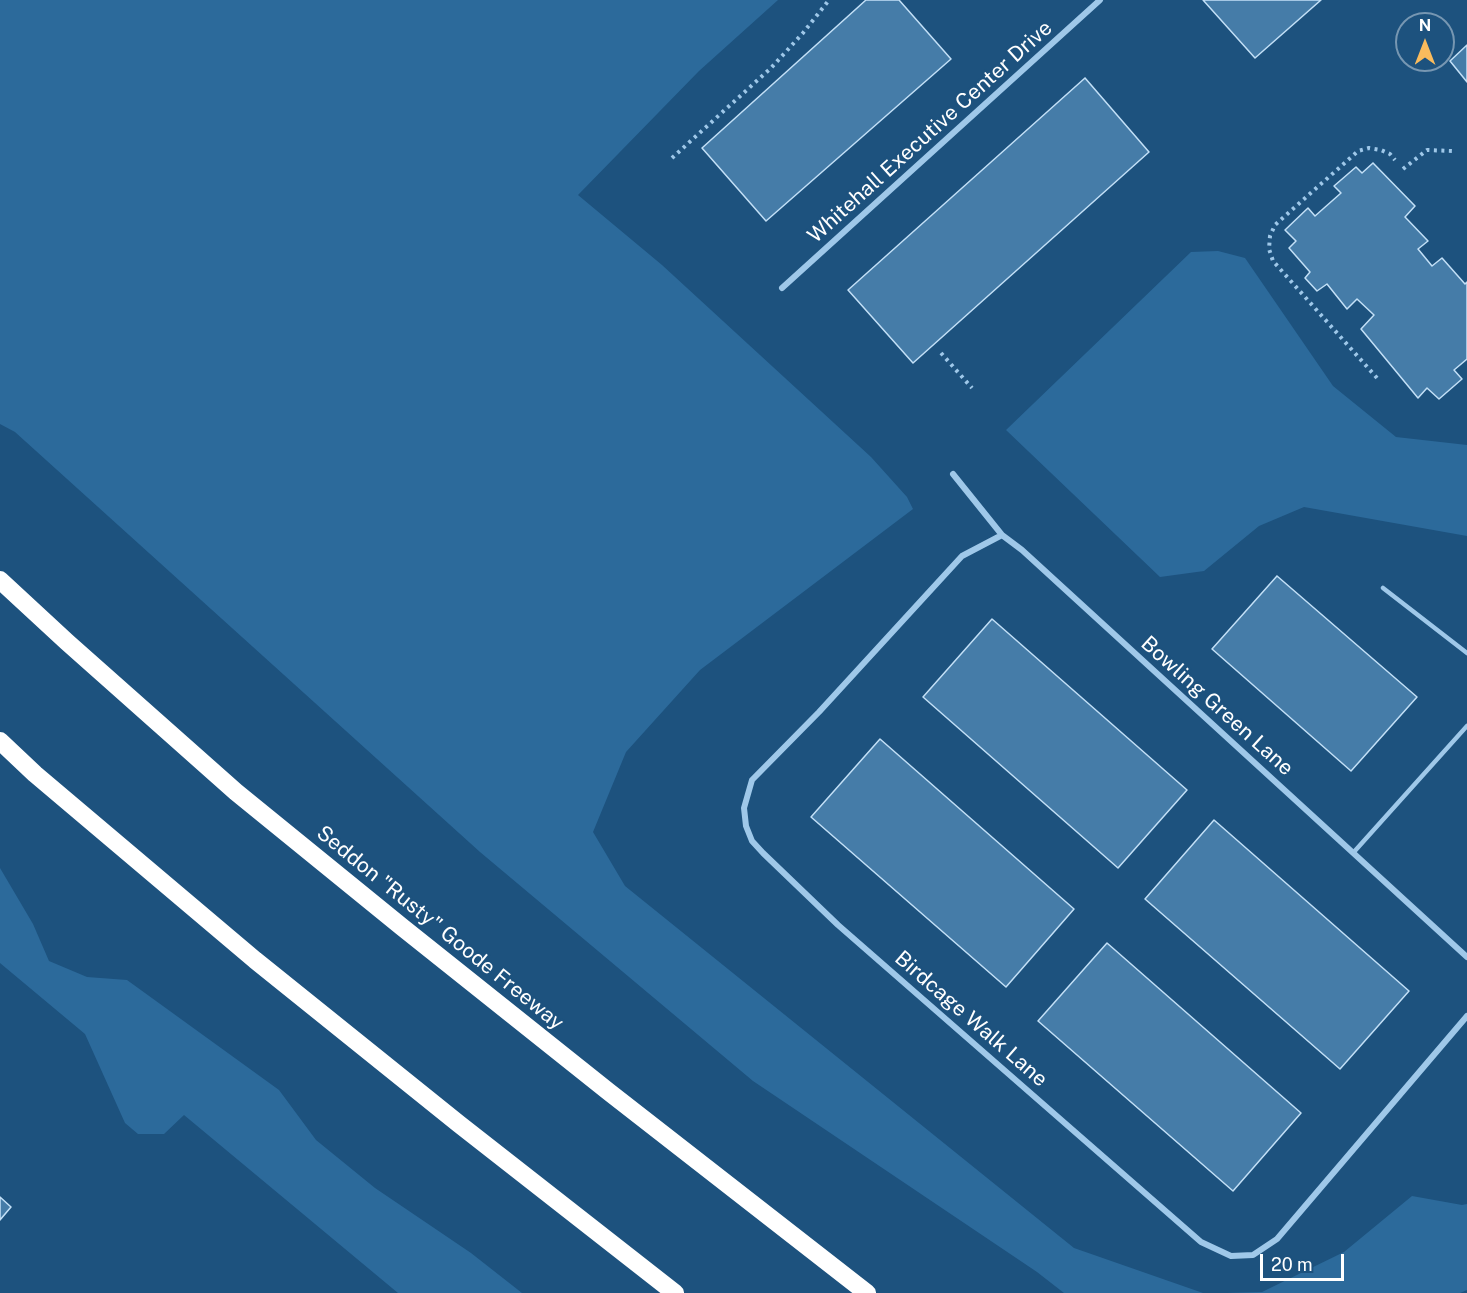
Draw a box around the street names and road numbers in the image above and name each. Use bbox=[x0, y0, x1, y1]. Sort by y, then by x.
street label: Whitehall Executive Center Drive bbox=[803, 16, 1057, 248]
street label: Bowling Green Lane bbox=[1136, 631, 1298, 781]
street label: Seddon "Rusty" Goode Freeway bbox=[311, 820, 569, 1036]
street label: Birdcage Walk Lane bbox=[890, 946, 1052, 1092]

